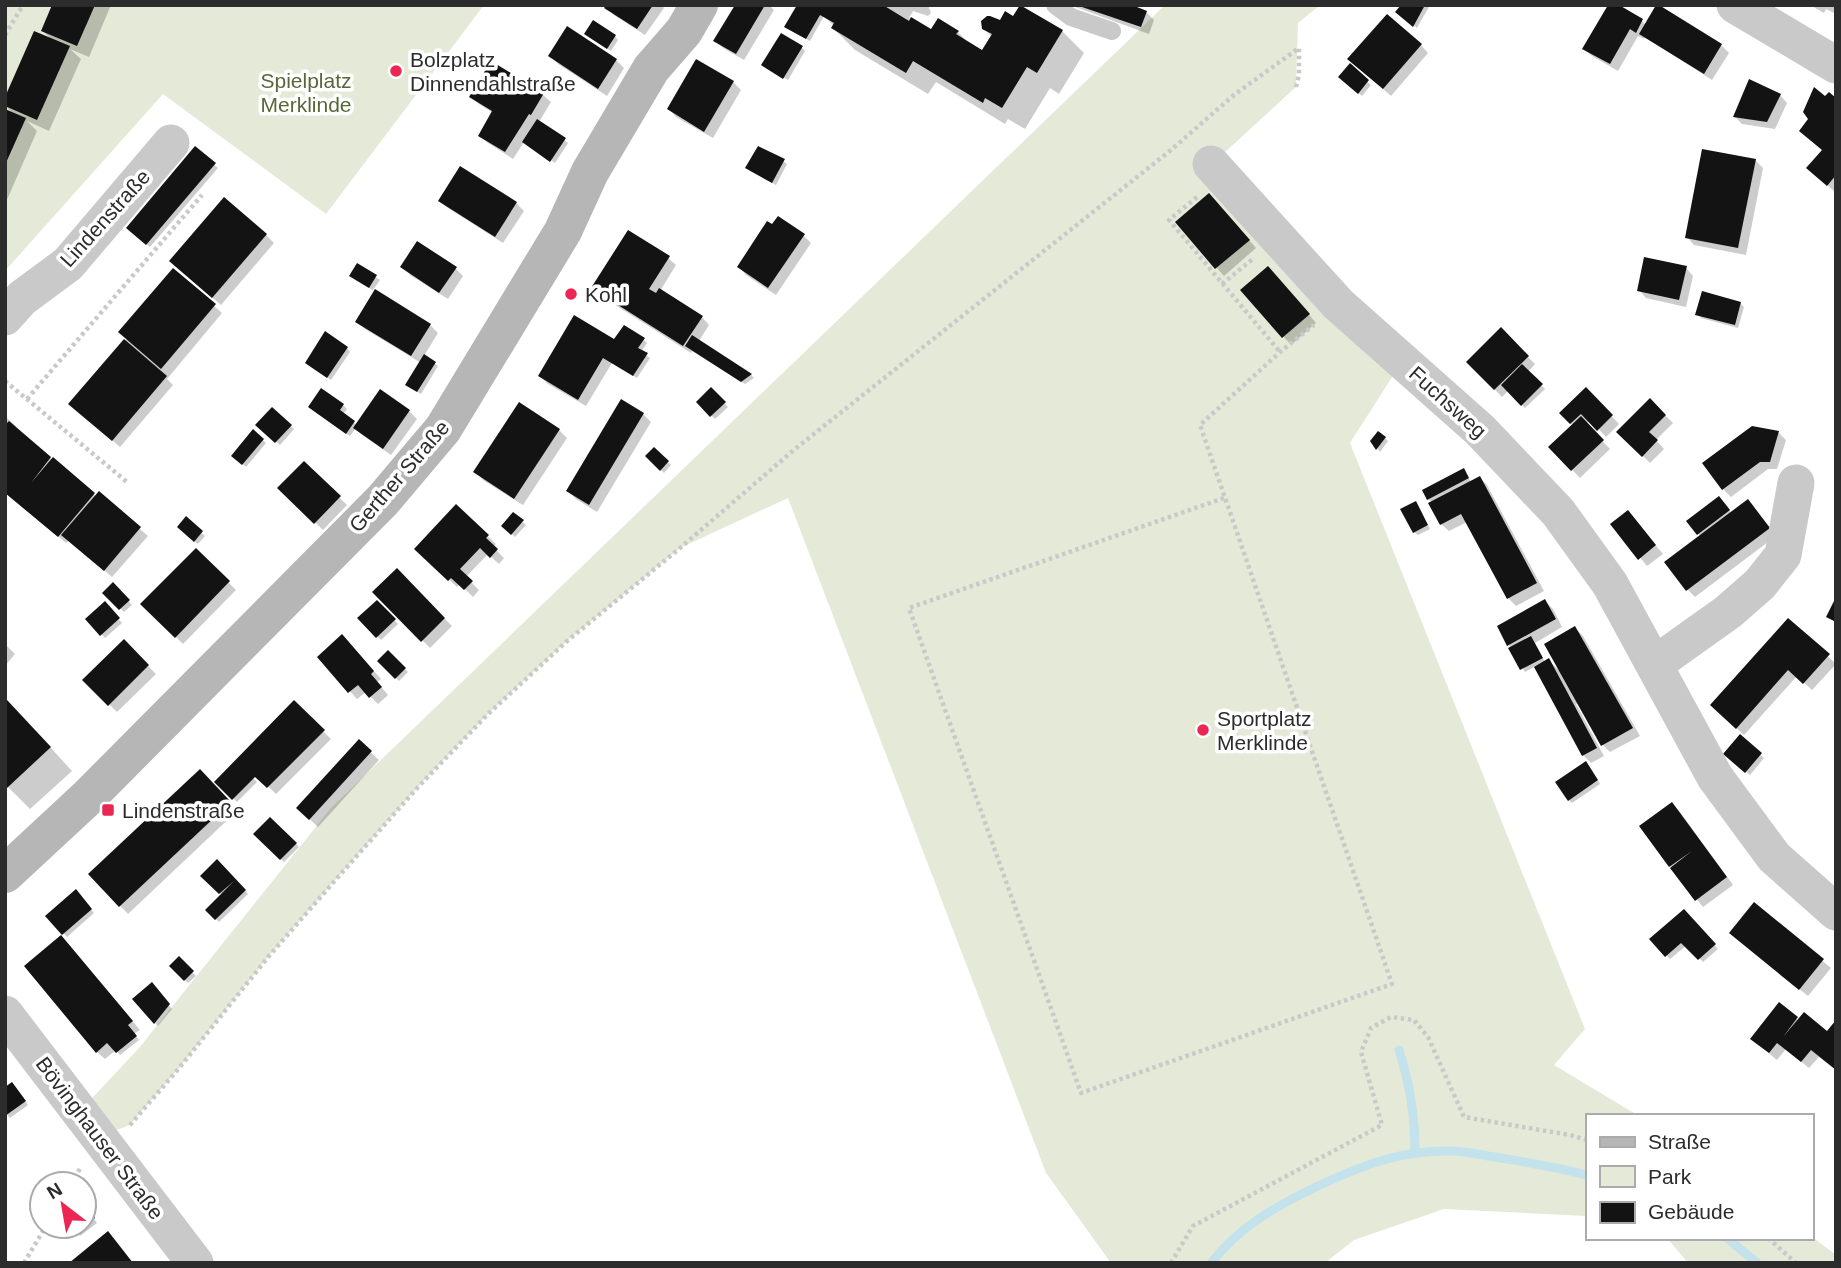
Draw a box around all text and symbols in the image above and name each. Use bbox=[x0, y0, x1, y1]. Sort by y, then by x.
place label: Bolzplatz Dinnendahlstraße bbox=[410, 48, 576, 95]
marker: Bolzplatz Dinnendahlstraße bbox=[388, 63, 404, 79]
park label: Spielplatz Merklinde bbox=[260, 69, 352, 116]
street label: Lindenstraße bbox=[55, 165, 155, 271]
place label: Kohl bbox=[585, 283, 627, 306]
marker: Kohl bbox=[563, 286, 579, 302]
street label: Fuchsweg bbox=[1405, 361, 1491, 443]
street label: Gerther Straße bbox=[344, 416, 454, 536]
place label: Sportplatz Merklinde bbox=[1217, 707, 1312, 754]
marker: Sportplatz Merklinde bbox=[1195, 722, 1211, 738]
place label: Lindenstraße bbox=[122, 799, 245, 822]
marker: Lindenstraße bbox=[100, 802, 116, 818]
street label: Bövinghauser Straße bbox=[31, 1052, 169, 1224]
legend bbox=[1586, 1114, 1813, 1240]
text: Straße bbox=[1648, 1130, 1711, 1153]
text: Park bbox=[1648, 1165, 1692, 1188]
north arrow bbox=[28, 1170, 98, 1240]
text: N bbox=[43, 1178, 66, 1203]
text: Gebäude bbox=[1648, 1200, 1734, 1223]

